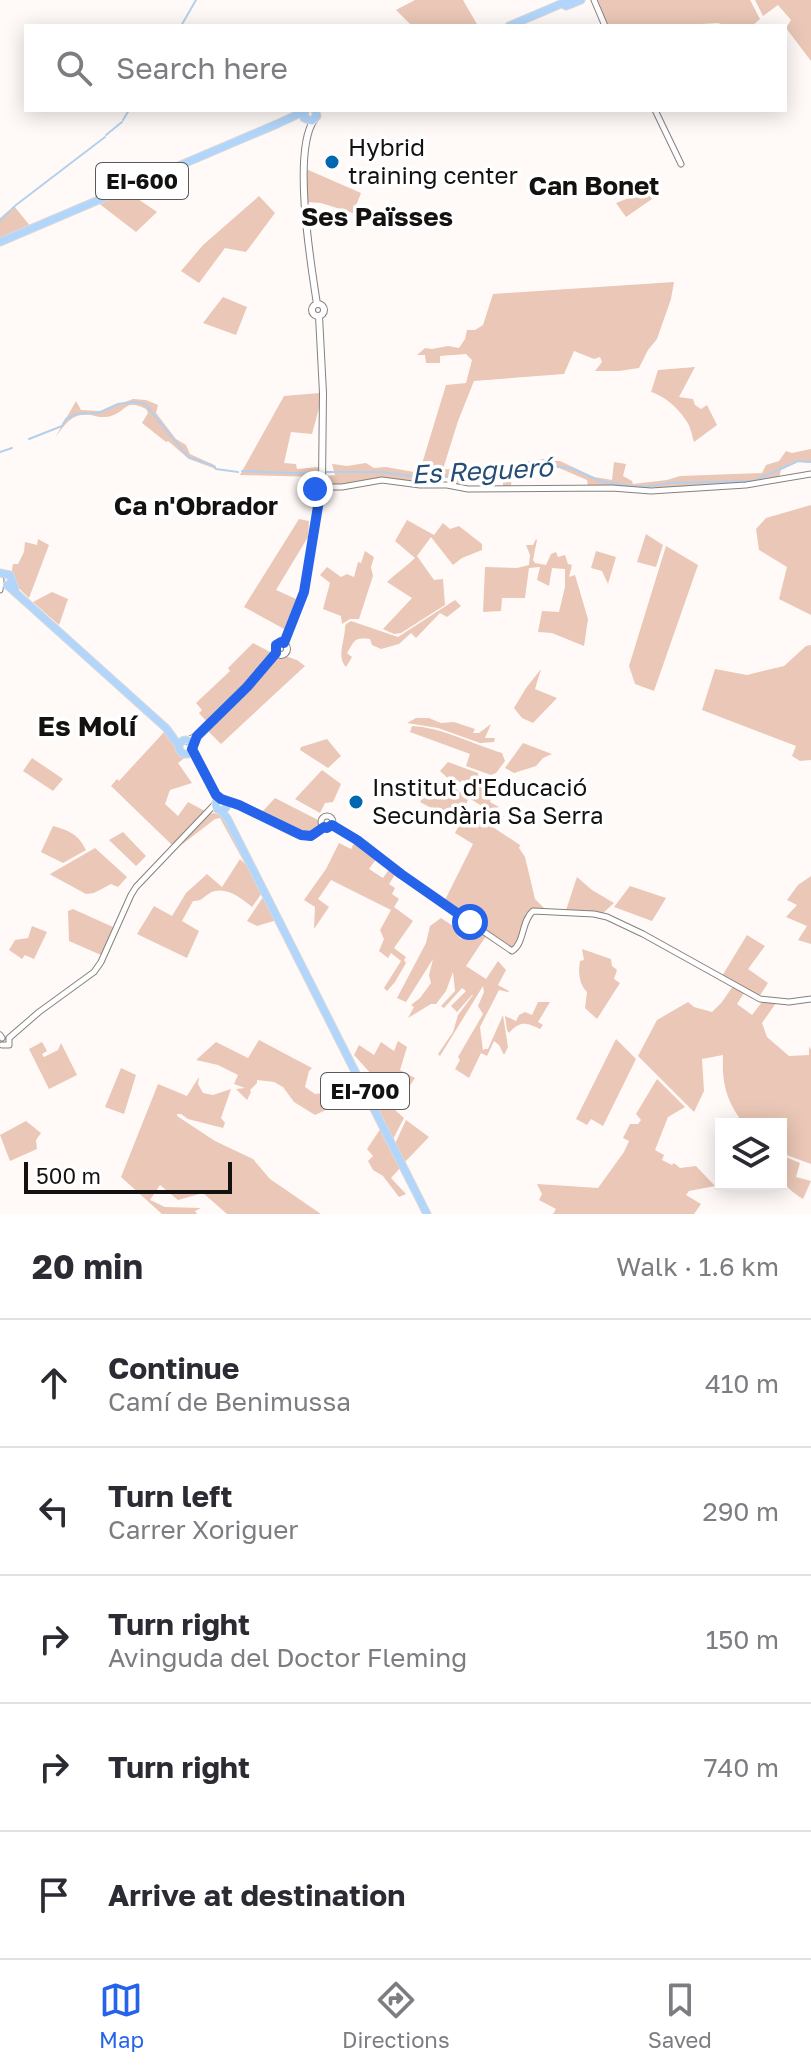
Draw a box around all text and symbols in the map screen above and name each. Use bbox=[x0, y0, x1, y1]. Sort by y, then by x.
search box bbox=[24, 24, 787, 112]
icon: search bbox=[52, 46, 96, 90]
text: Search here bbox=[116, 50, 288, 86]
place label: Hybrid training center bbox=[348, 132, 518, 189]
marker: Hybrid training center bbox=[323, 153, 341, 171]
road number: EI-600 bbox=[96, 163, 188, 199]
district label: Can Bonet bbox=[528, 170, 660, 201]
district label: Ses Païsses bbox=[301, 201, 453, 232]
water label: Es Regueró bbox=[411, 451, 556, 490]
route end bbox=[297, 471, 333, 507]
district label: Ca n'Obrador bbox=[114, 490, 278, 521]
district label: Es Molí bbox=[38, 709, 139, 742]
place label: Institut d'Educació Secundària Sa Serra bbox=[372, 772, 604, 829]
marker: Institut d'Educació Secundària Sa Serra bbox=[347, 793, 365, 811]
route start bbox=[452, 904, 488, 940]
road number: EI-700 bbox=[321, 1073, 409, 1109]
map controls bbox=[715, 1118, 787, 1190]
button: layers bbox=[715, 1118, 787, 1190]
scale bar bbox=[24, 1158, 232, 1194]
text: 500 m bbox=[36, 1162, 101, 1189]
text: 20 min bbox=[32, 1246, 143, 1286]
text: Walk · 1.6 km bbox=[616, 1251, 779, 1282]
text: Continue bbox=[108, 1350, 239, 1386]
icon: ahead bbox=[32, 1361, 76, 1405]
text: 410 m bbox=[705, 1368, 779, 1399]
text: Camí de Benimussa bbox=[108, 1386, 351, 1417]
text: Turn left bbox=[108, 1478, 233, 1514]
icon: left bbox=[32, 1489, 76, 1533]
text: 290 m bbox=[703, 1496, 779, 1527]
text: Carrer Xoriguer bbox=[108, 1514, 298, 1545]
text: Turn right bbox=[108, 1606, 250, 1642]
icon: right bbox=[32, 1617, 76, 1661]
text: 150 m bbox=[706, 1624, 779, 1655]
text: Avinguda del Doctor Fleming bbox=[108, 1642, 467, 1673]
icon: right bbox=[32, 1745, 76, 1789]
text: Turn right bbox=[108, 1749, 250, 1785]
text: 740 m bbox=[704, 1752, 779, 1783]
icon: arrive bbox=[32, 1873, 76, 1917]
text: Arrive at destination bbox=[108, 1877, 405, 1913]
tab: Map bbox=[99, 1978, 144, 2053]
tab: Directions bbox=[342, 1978, 450, 2053]
tab: Saved bbox=[648, 1978, 712, 2053]

